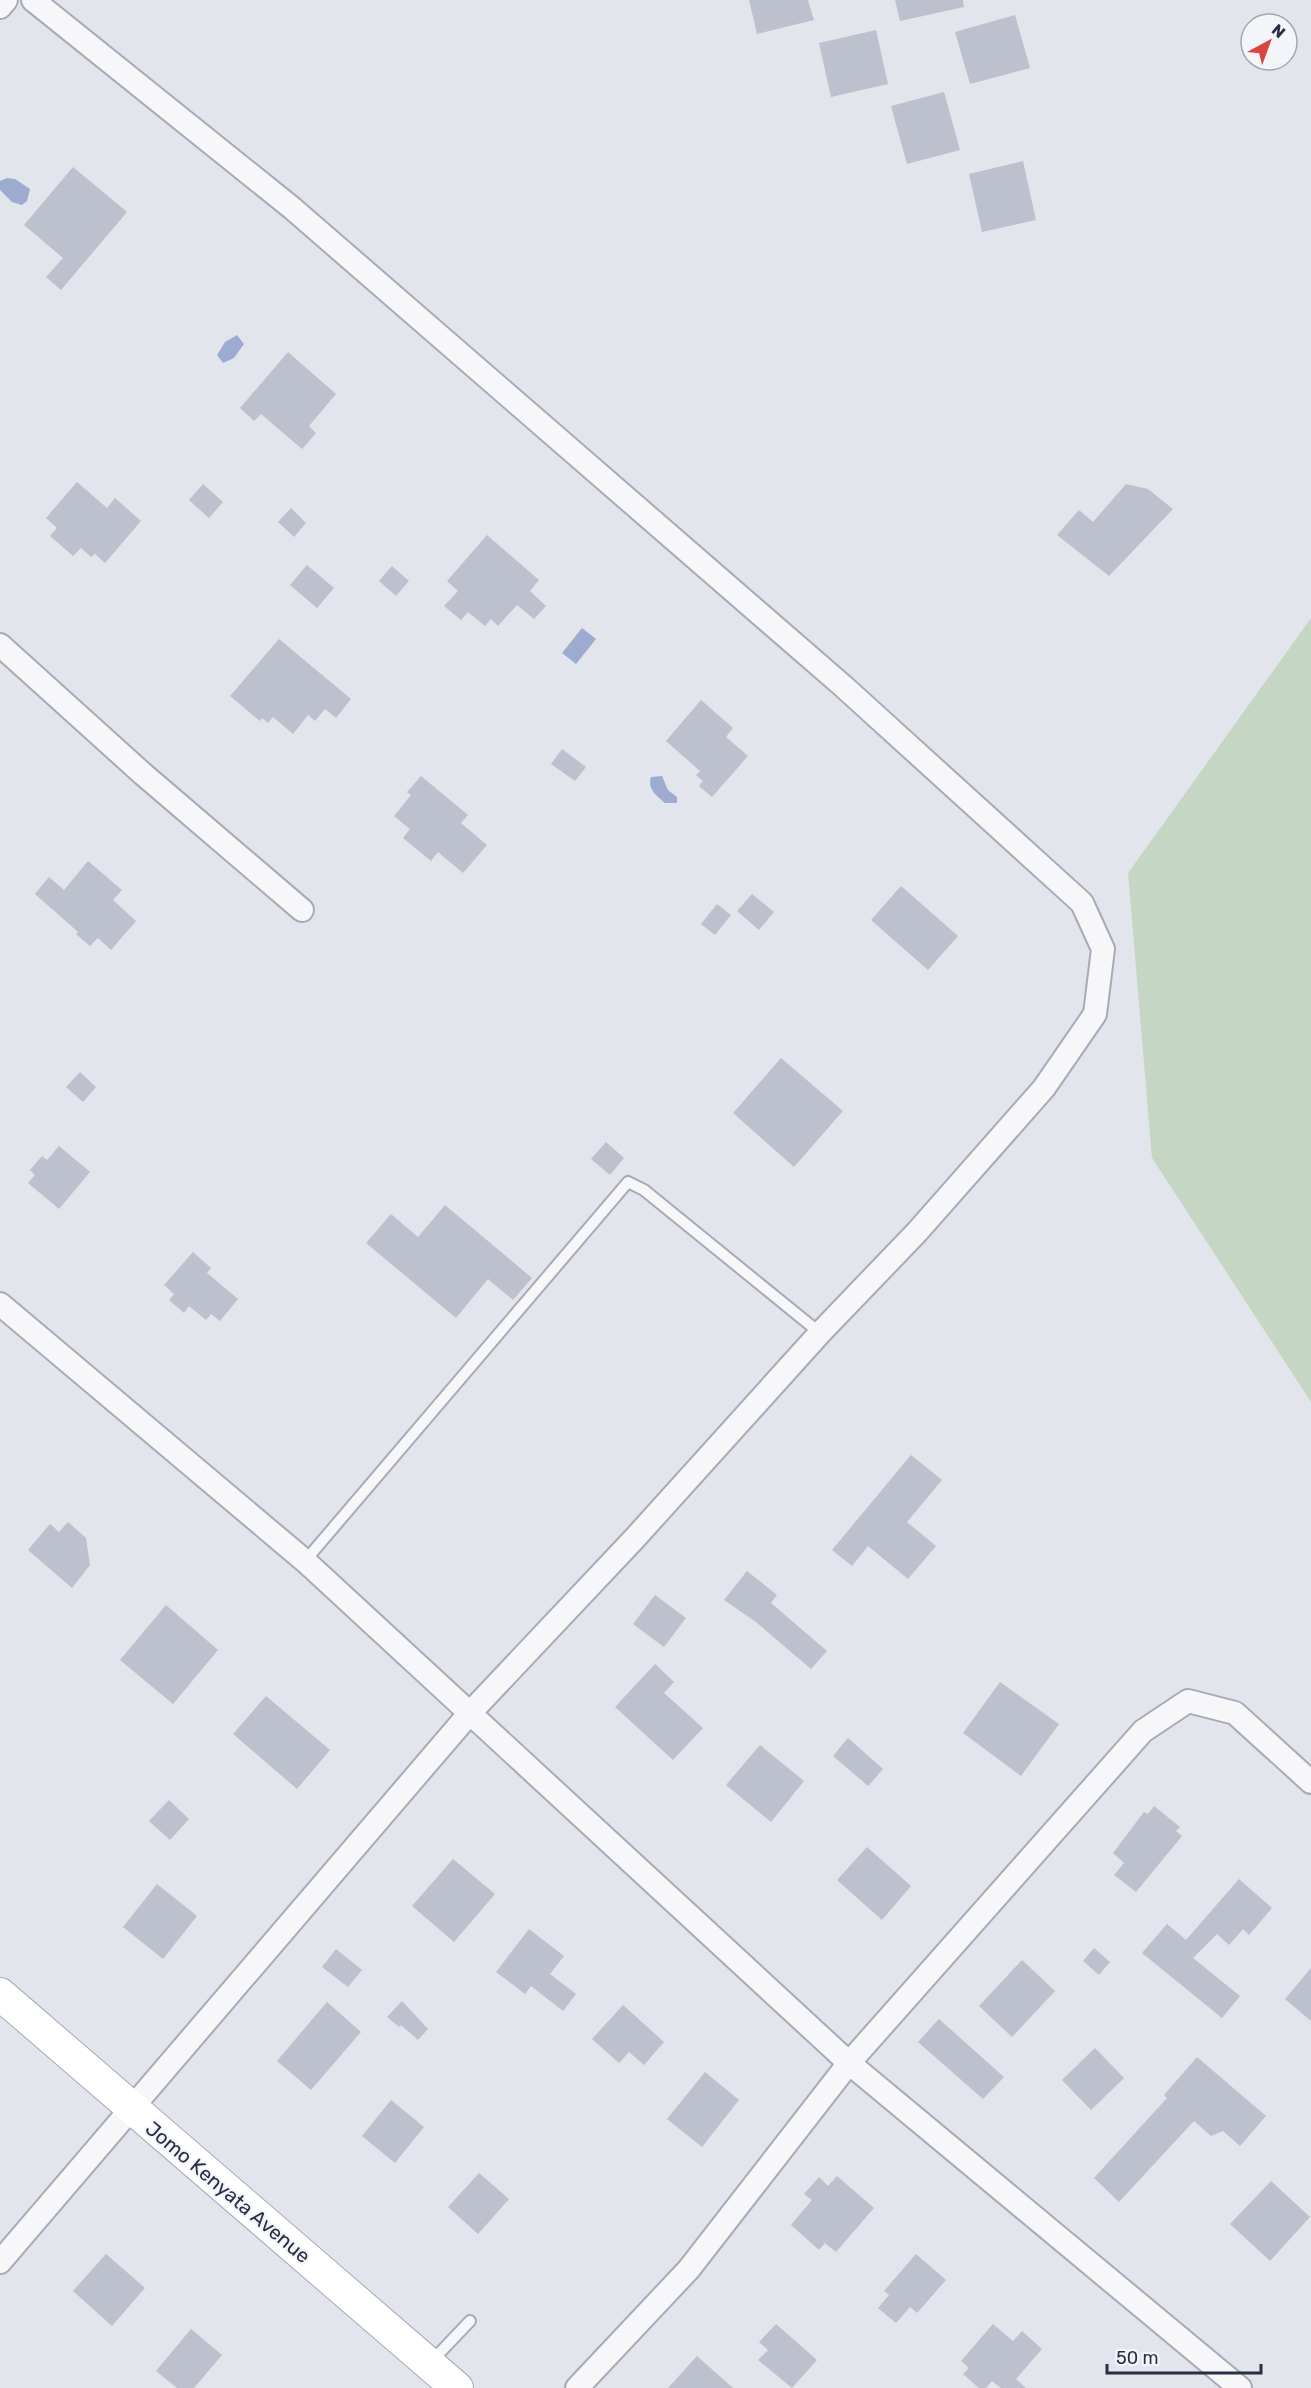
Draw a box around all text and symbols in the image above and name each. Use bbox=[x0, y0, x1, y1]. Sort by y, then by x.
north arrow bbox=[1239, 12, 1299, 72]
text: N bbox=[1268, 20, 1289, 42]
street label: Jomo Kenyata Avenue bbox=[141, 2116, 315, 2268]
scale bar bbox=[1107, 2337, 1262, 2375]
text: 50 m bbox=[1116, 2347, 1159, 2369]

